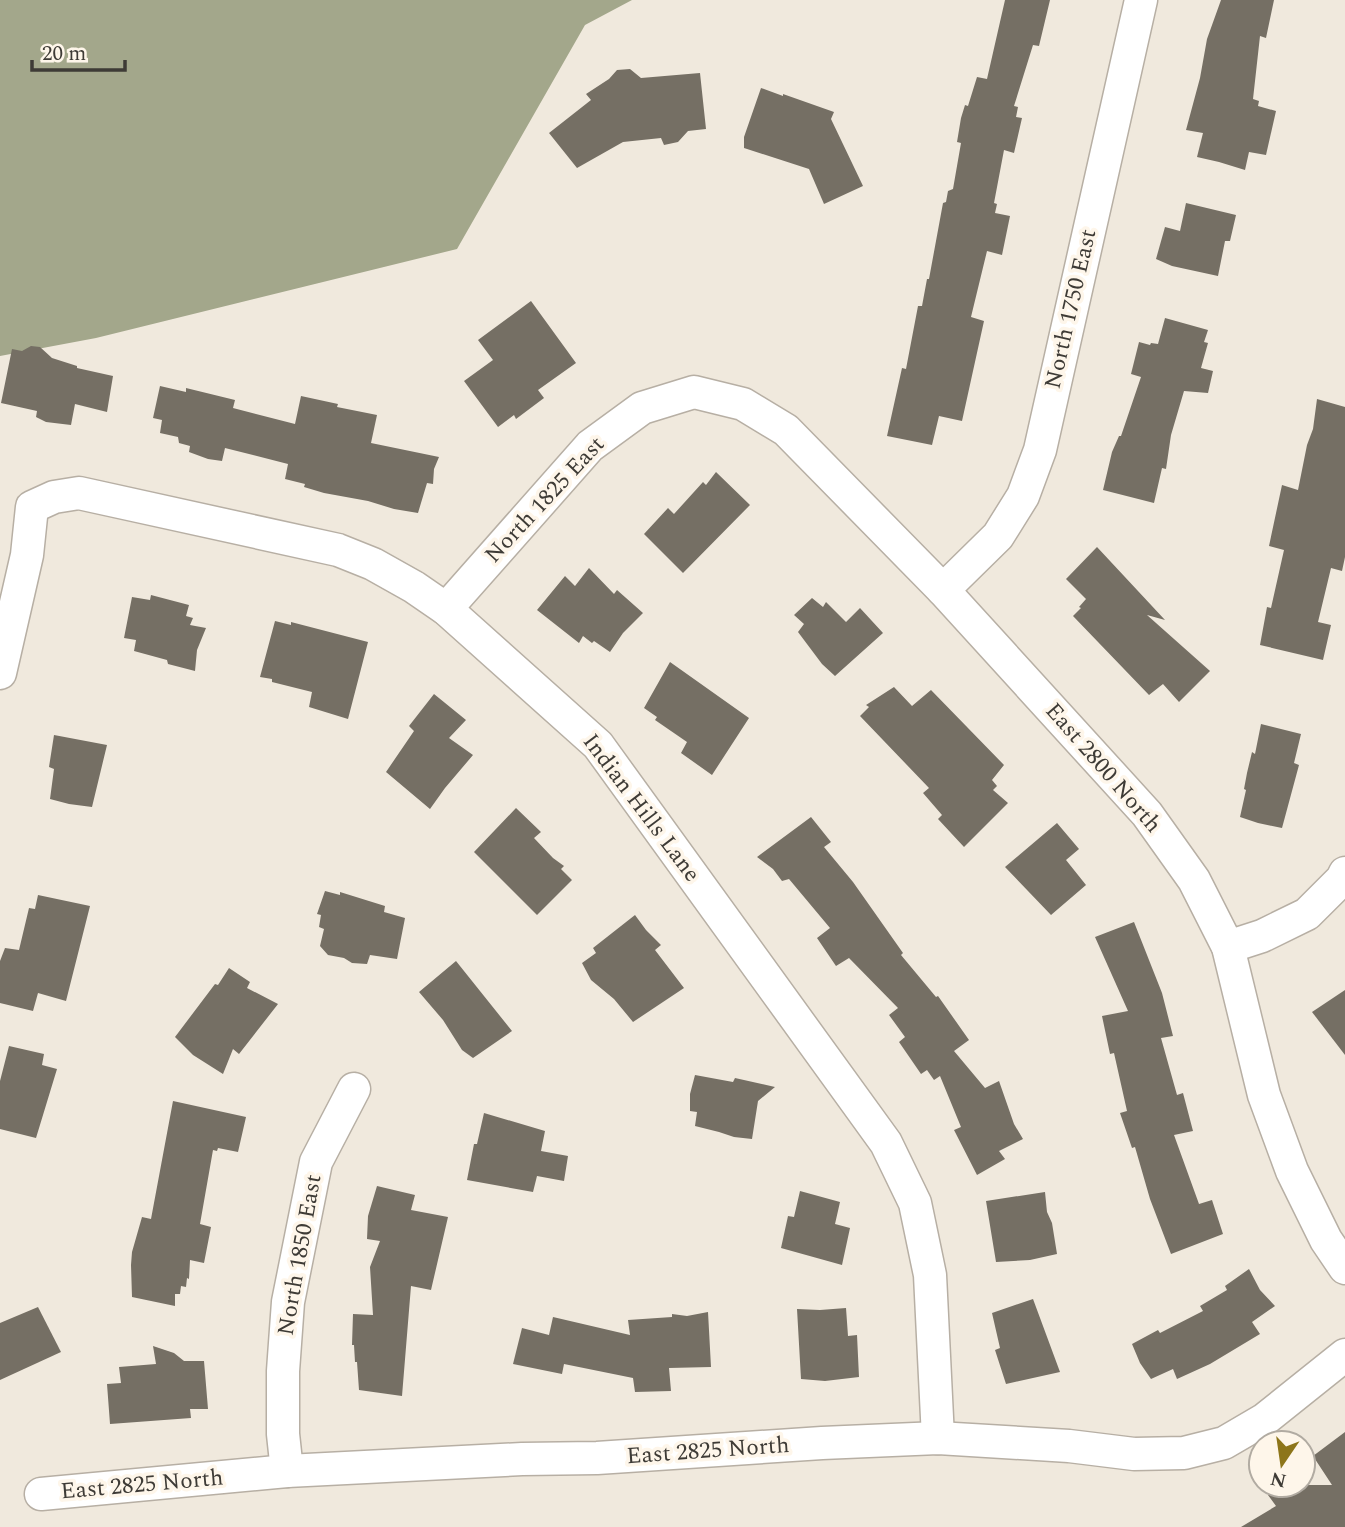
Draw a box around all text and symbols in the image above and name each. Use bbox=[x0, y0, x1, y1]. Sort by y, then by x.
scale bar bbox=[32, 28, 124, 72]
text: 20 m bbox=[42, 38, 86, 70]
street label: North 1750 East bbox=[1036, 226, 1106, 392]
street label: North 1825 East bbox=[477, 428, 613, 572]
street label: East 2800 North bbox=[1036, 695, 1170, 841]
street label: Indian Hills Lane bbox=[573, 726, 709, 890]
street label: North 1850 East bbox=[269, 1172, 331, 1338]
street label: East 2825 North bbox=[625, 1428, 791, 1474]
north arrow bbox=[1247, 1429, 1317, 1499]
street label: East 2825 North bbox=[59, 1460, 225, 1510]
text: N bbox=[1268, 1463, 1289, 1495]

